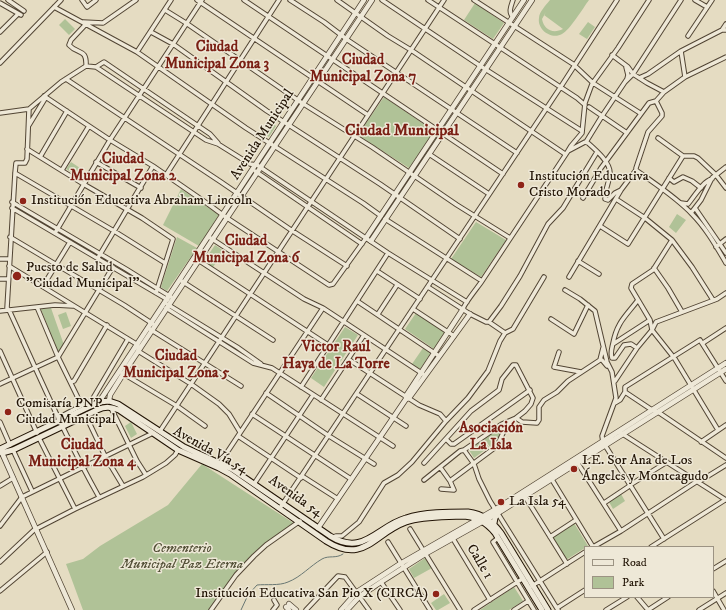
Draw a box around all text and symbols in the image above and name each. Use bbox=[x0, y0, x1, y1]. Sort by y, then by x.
district label: Ciudad Municipal Zona 3 bbox=[165, 39, 269, 74]
district label: Ciudad Municipal Zona 7 bbox=[310, 52, 416, 87]
street label: Avenida Municipal bbox=[227, 87, 299, 183]
district label: Ciudad Municipal bbox=[345, 122, 459, 142]
district label: Ciudad Municipal Zona 2 bbox=[70, 151, 176, 186]
place label: Institución Educativa Cristo Morado bbox=[529, 169, 649, 202]
marker: Institución Educativa Cristo Morado bbox=[516, 180, 526, 190]
place label: Institución Educativa Abraham Lincoln bbox=[31, 193, 252, 209]
marker: Institución Educativa Abraham Lincoln bbox=[18, 196, 28, 206]
district label: Ciudad Municipal Zona 6 bbox=[193, 233, 299, 268]
place label: Puesto de Salud "Ciudad Municipal" bbox=[26, 260, 139, 292]
marker: Puesto de Salud "Ciudad Municipal" bbox=[11, 270, 23, 282]
district label: Victor Raul Haya de La Torre bbox=[282, 339, 390, 374]
district label: Ciudad Municipal Zona 5 bbox=[123, 348, 229, 383]
place label: Comisaría PNP Ciudad Municipal bbox=[16, 396, 116, 428]
marker: Comisaría PNP Ciudad Municipal bbox=[3, 407, 13, 417]
district label: Asociación La Isla bbox=[459, 420, 523, 455]
street label: Avenida Vía 54 bbox=[170, 424, 250, 478]
district label: Ciudad Municipal Zona 4 bbox=[28, 437, 136, 472]
place label: I.E. Sor Ana de Los Ángeles y Monteagudo bbox=[582, 453, 708, 486]
marker: I.E. Sor Ana de Los Ángeles y Monteagudo bbox=[569, 464, 579, 474]
street label: Avenida 54 bbox=[265, 472, 325, 522]
place label: La Isla 54 bbox=[509, 494, 566, 510]
marker: La Isla 54 bbox=[496, 497, 506, 507]
park label: Cementerio Municipal Paz Eterna bbox=[121, 541, 243, 574]
street label: Calle 1 bbox=[462, 542, 496, 582]
legend bbox=[584, 546, 714, 598]
text: Road bbox=[622, 555, 647, 570]
text: Park bbox=[622, 575, 644, 590]
place label: Institución Educativa San Pio X (CIRCA) bbox=[195, 586, 428, 602]
marker: Institución Educativa San Pio X (CIRCA) bbox=[431, 589, 441, 599]

